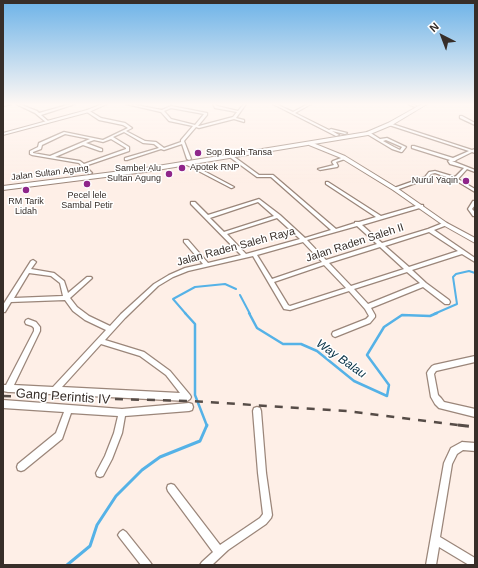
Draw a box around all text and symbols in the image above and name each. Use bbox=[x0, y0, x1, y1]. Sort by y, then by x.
north arrow bbox=[422, 16, 462, 56]
text: N bbox=[427, 20, 441, 34]
marker: Sop Buah Tansa bbox=[193, 148, 203, 158]
place label: Sop Buah Tansa bbox=[206, 148, 272, 158]
street label: Jalan Sultan Agung bbox=[11, 163, 89, 183]
marker: Apotek RNP bbox=[177, 163, 187, 173]
place label: Apotek RNP bbox=[190, 163, 240, 173]
place label: Sambel Alu Sultan Agung bbox=[107, 164, 161, 185]
marker: Sambel Alu Sultan Agung bbox=[164, 169, 174, 179]
place label: Nurul Yaqin bbox=[412, 176, 458, 186]
marker: Nurul Yaqin bbox=[461, 176, 471, 186]
marker: Pecel lele Sambal Petir bbox=[82, 179, 92, 189]
marker: RM Tarik Lidah bbox=[21, 185, 31, 195]
place label: Pecel lele Sambal Petir bbox=[61, 191, 113, 212]
place label: RM Tarik Lidah bbox=[8, 197, 44, 218]
street label: Jalan Raden Saleh II bbox=[304, 221, 406, 265]
street label: Jalan Raden Saleh Raya bbox=[176, 225, 296, 269]
water label: Way Balau bbox=[313, 337, 369, 381]
street label: Gang Perintis IV bbox=[15, 386, 111, 408]

